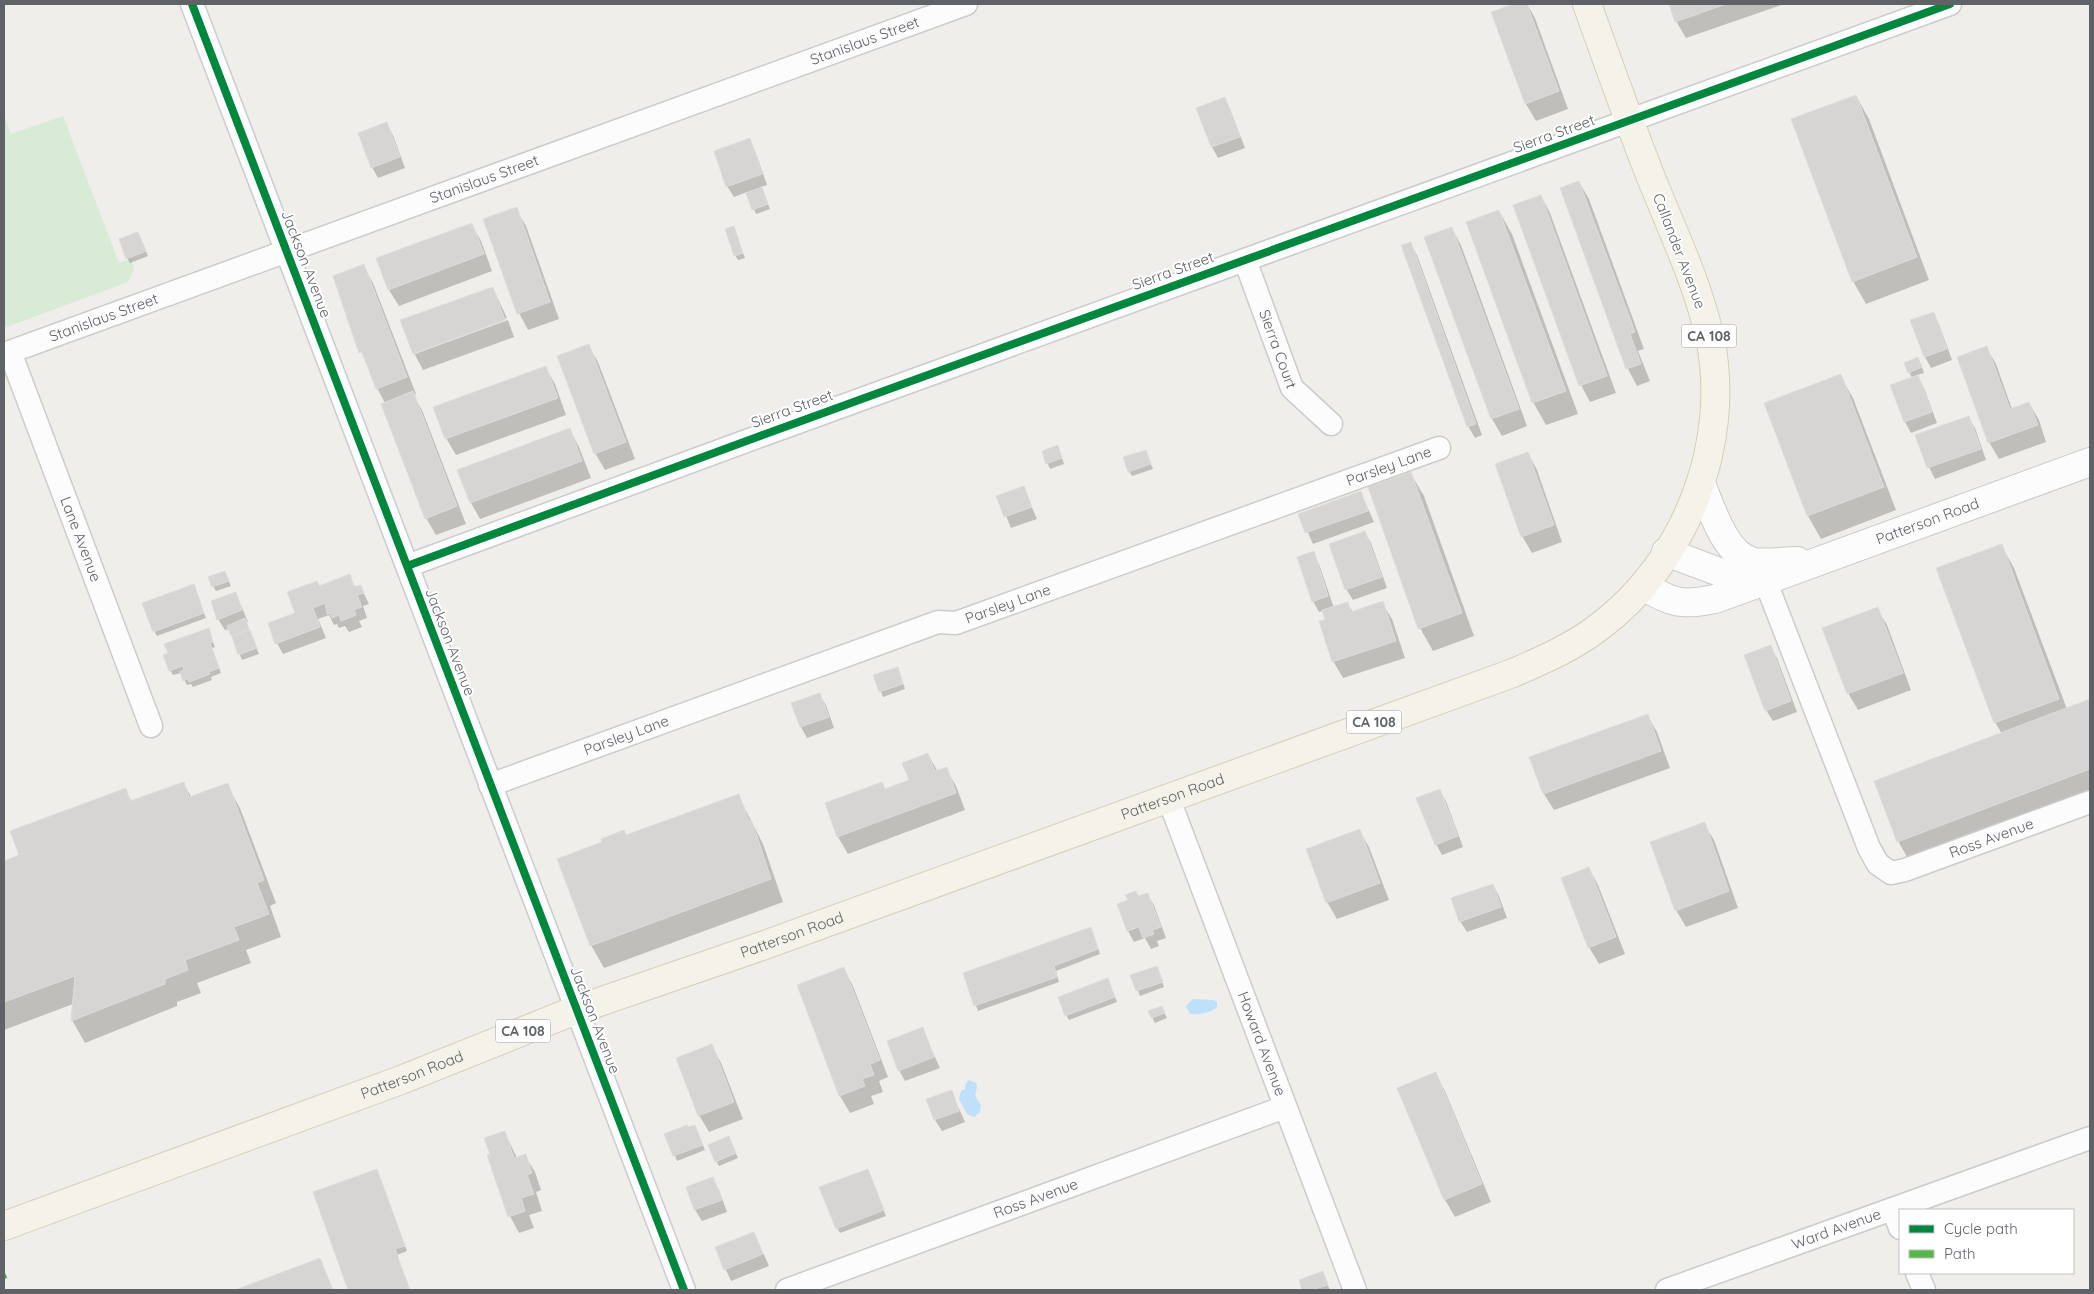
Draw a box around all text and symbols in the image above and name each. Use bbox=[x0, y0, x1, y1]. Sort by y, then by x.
street label: Stanislaus Street bbox=[807, 12, 922, 69]
street label: Sierra Street bbox=[1510, 110, 1597, 157]
street label: Stanislaus Street bbox=[427, 150, 541, 207]
street label: Callander Avenue bbox=[1649, 190, 1710, 311]
street label: Jackson Avenue bbox=[277, 207, 336, 320]
street label: Sierra Street bbox=[1129, 247, 1216, 294]
street label: Stanislaus Street bbox=[46, 289, 161, 346]
street label: Sierra Court bbox=[1255, 307, 1301, 391]
road number: CA 108 bbox=[1682, 324, 1736, 348]
street label: Sierra Street bbox=[748, 385, 835, 432]
street label: Parsley Lane bbox=[1343, 442, 1434, 490]
street label: Patterson Road bbox=[1873, 493, 1981, 548]
street label: Lane Avenue bbox=[56, 494, 106, 584]
street label: Parsley Lane bbox=[963, 580, 1053, 628]
street label: Jackson Avenue bbox=[421, 585, 480, 698]
road number: CA 108 bbox=[1346, 710, 1402, 734]
street label: Parsley Lane bbox=[581, 711, 671, 759]
street label: Patterson Road bbox=[1118, 769, 1227, 824]
street label: Ross Avenue bbox=[1946, 814, 2036, 862]
street label: Patterson Road bbox=[738, 907, 846, 962]
street label: Jackson Avenue bbox=[566, 963, 625, 1076]
street label: Howard Avenue bbox=[1234, 989, 1291, 1099]
road number: CA 108 bbox=[496, 1019, 550, 1042]
street label: Patterson Road bbox=[358, 1046, 466, 1103]
street label: Ross Avenue bbox=[991, 1174, 1080, 1222]
street label: Ward Avenue bbox=[1789, 1204, 1883, 1253]
legend bbox=[1899, 1209, 2074, 1274]
text: Cycle path bbox=[1944, 1219, 2018, 1238]
text: Path bbox=[1944, 1244, 1976, 1263]

